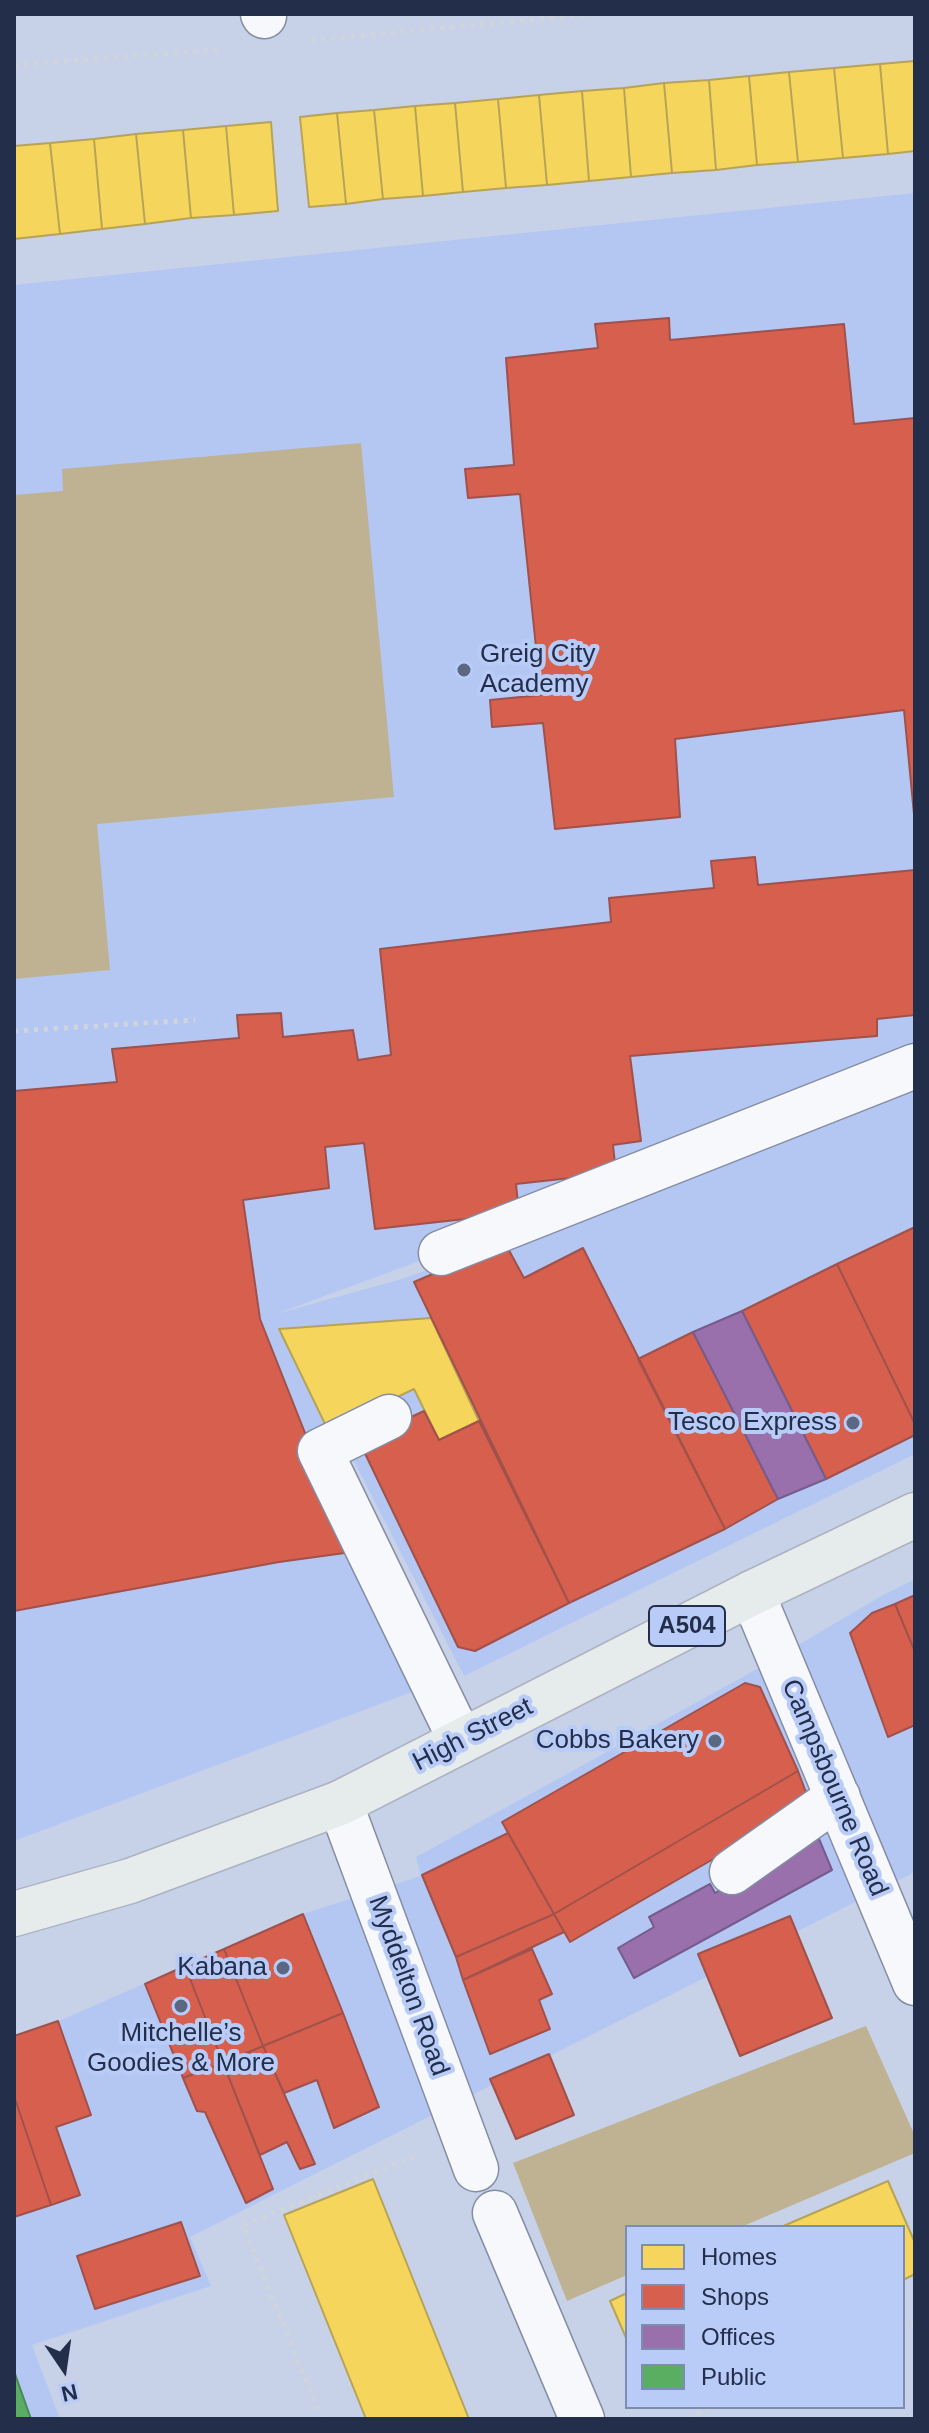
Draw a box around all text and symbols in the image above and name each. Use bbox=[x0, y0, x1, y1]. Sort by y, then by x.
place label: Greig City Academy bbox=[480, 639, 596, 700]
marker: Greig City Academy bbox=[455, 661, 473, 679]
place label: Tesco Express bbox=[668, 1407, 837, 1439]
marker: Tesco Express bbox=[844, 1414, 862, 1432]
road number: A504 bbox=[649, 1606, 725, 1646]
street label: Campsbourne Road bbox=[774, 1675, 894, 1901]
street label: High Street bbox=[408, 1692, 538, 1778]
place label: Cobbs Bakery bbox=[536, 1725, 699, 1757]
marker: Cobbs Bakery bbox=[706, 1732, 724, 1750]
street label: Myddelton Road bbox=[361, 1892, 455, 2080]
place label: Kabana bbox=[177, 1952, 267, 1984]
marker: Kabana bbox=[274, 1959, 292, 1977]
marker: Mitchelle’s Goodies & More bbox=[172, 1997, 190, 2015]
place label: Mitchelle’s Goodies & More bbox=[87, 2018, 275, 2080]
legend bbox=[625, 2225, 905, 2409]
text: Homes bbox=[701, 2243, 777, 2270]
text: Shops bbox=[701, 2283, 769, 2310]
text: Offices bbox=[701, 2323, 775, 2350]
north arrow bbox=[24, 2329, 104, 2409]
text: Public bbox=[701, 2363, 766, 2390]
text: N bbox=[59, 2379, 80, 2407]

